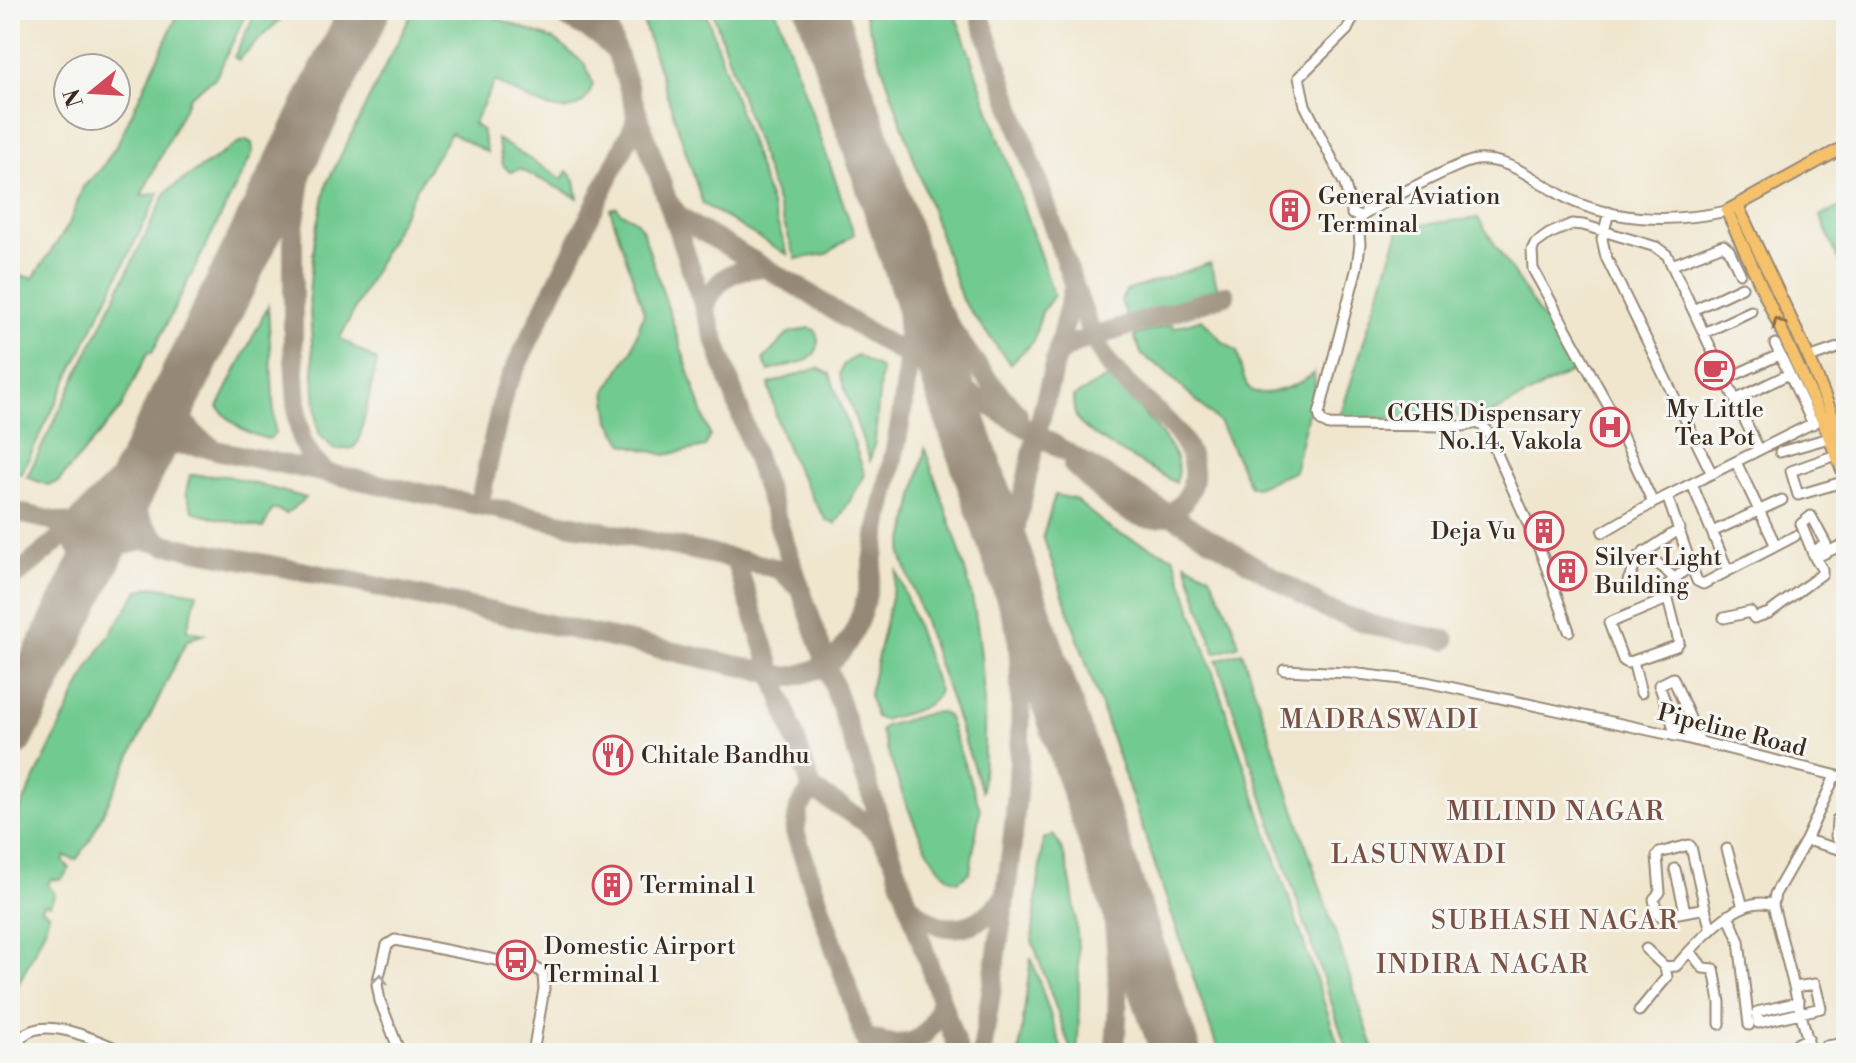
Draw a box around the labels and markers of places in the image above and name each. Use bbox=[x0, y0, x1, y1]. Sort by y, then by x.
place label: General Aviation Terminal bbox=[1318, 182, 1500, 240]
building icon: General Aviation Terminal bbox=[1269, 189, 1311, 231]
cafe icon: My Little Tea Pot bbox=[1694, 349, 1736, 391]
place label: My Little Tea Pot bbox=[1666, 395, 1764, 453]
place label: CGHS Dispensary No.14, Vakola bbox=[1387, 399, 1583, 457]
hospital icon: CGHS Dispensary No.14, Vakola bbox=[1589, 406, 1631, 448]
building icon: Deja Vu bbox=[1523, 510, 1565, 552]
place label: Deja Vu bbox=[1431, 517, 1516, 547]
place label: Silver Light Building bbox=[1594, 543, 1723, 601]
building icon: Silver Light Building bbox=[1546, 550, 1588, 592]
restaurant icon: Chitale Bandhu bbox=[592, 734, 634, 776]
place label: Chitale Bandhu bbox=[641, 741, 810, 771]
building icon: Terminal 1 bbox=[591, 864, 633, 906]
place label: Terminal 1 bbox=[640, 871, 756, 901]
place label: Domestic Airport Terminal 1 bbox=[544, 932, 736, 990]
bus stop icon: Domestic Airport Terminal 1 bbox=[495, 939, 537, 981]

